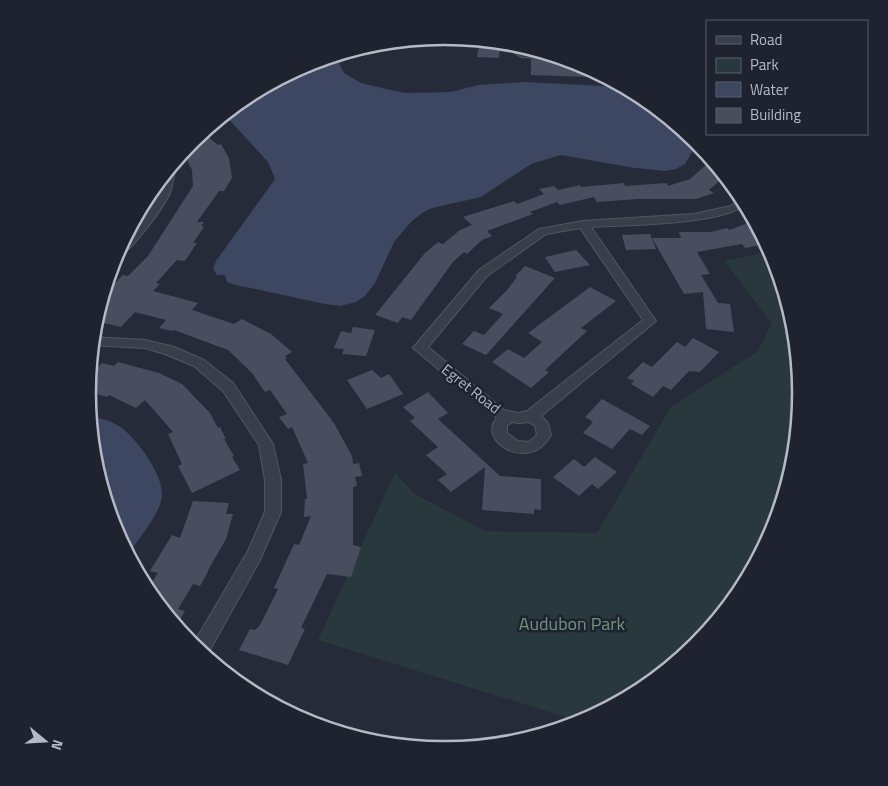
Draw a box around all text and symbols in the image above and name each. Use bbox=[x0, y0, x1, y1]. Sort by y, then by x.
legend bbox=[706, 20, 868, 135]
text: Road bbox=[750, 28, 782, 51]
text: Park bbox=[750, 53, 779, 76]
text: Water bbox=[750, 78, 789, 101]
text: Building bbox=[750, 103, 801, 126]
street label: Egret Road bbox=[437, 358, 506, 419]
park label: Audubon Park bbox=[519, 610, 626, 637]
north arrow bbox=[20, 716, 70, 766]
text: N bbox=[46, 737, 69, 753]

